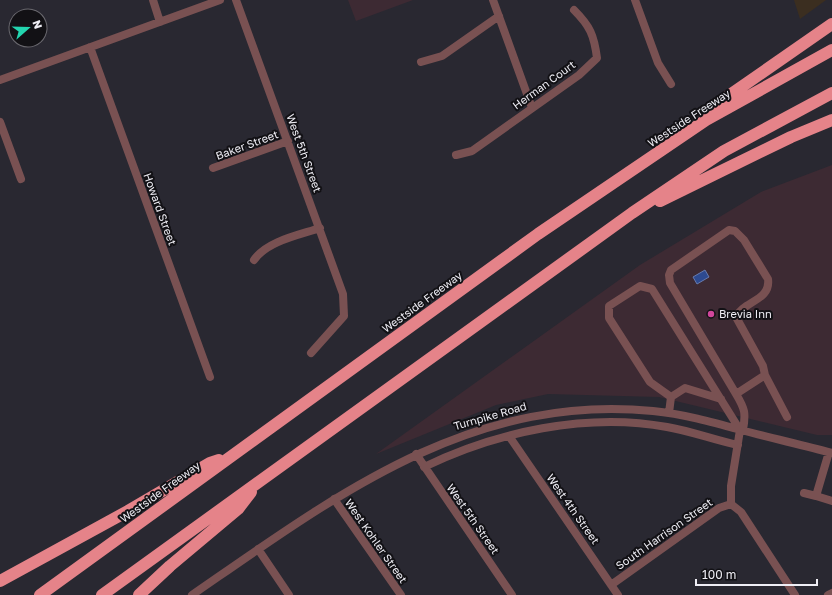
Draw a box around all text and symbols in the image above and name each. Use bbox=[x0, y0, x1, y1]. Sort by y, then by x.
north arrow bbox=[8, 8, 48, 48]
text: N bbox=[30, 18, 45, 31]
street label: Herman Court bbox=[510, 58, 578, 112]
street label: Westside Freeway bbox=[645, 86, 732, 149]
street label: West 5th Street bbox=[284, 112, 325, 194]
street label: Baker Street bbox=[214, 127, 280, 162]
street label: Howard Street bbox=[141, 171, 180, 247]
street label: Westside Freeway bbox=[379, 268, 464, 335]
place label: Brevia Inn bbox=[719, 307, 772, 320]
marker: Brevia Inn bbox=[706, 309, 716, 319]
street label: Turnpike Road bbox=[452, 399, 528, 432]
street label: Westside Freeway bbox=[117, 458, 202, 525]
street label: West 4th Street bbox=[544, 471, 602, 546]
street label: West 5th Street bbox=[444, 481, 502, 556]
street label: South Harrison Street bbox=[613, 495, 714, 572]
street label: West Kohler Street bbox=[343, 496, 410, 585]
scale bar bbox=[696, 561, 817, 587]
text: 100 m bbox=[702, 567, 736, 582]

